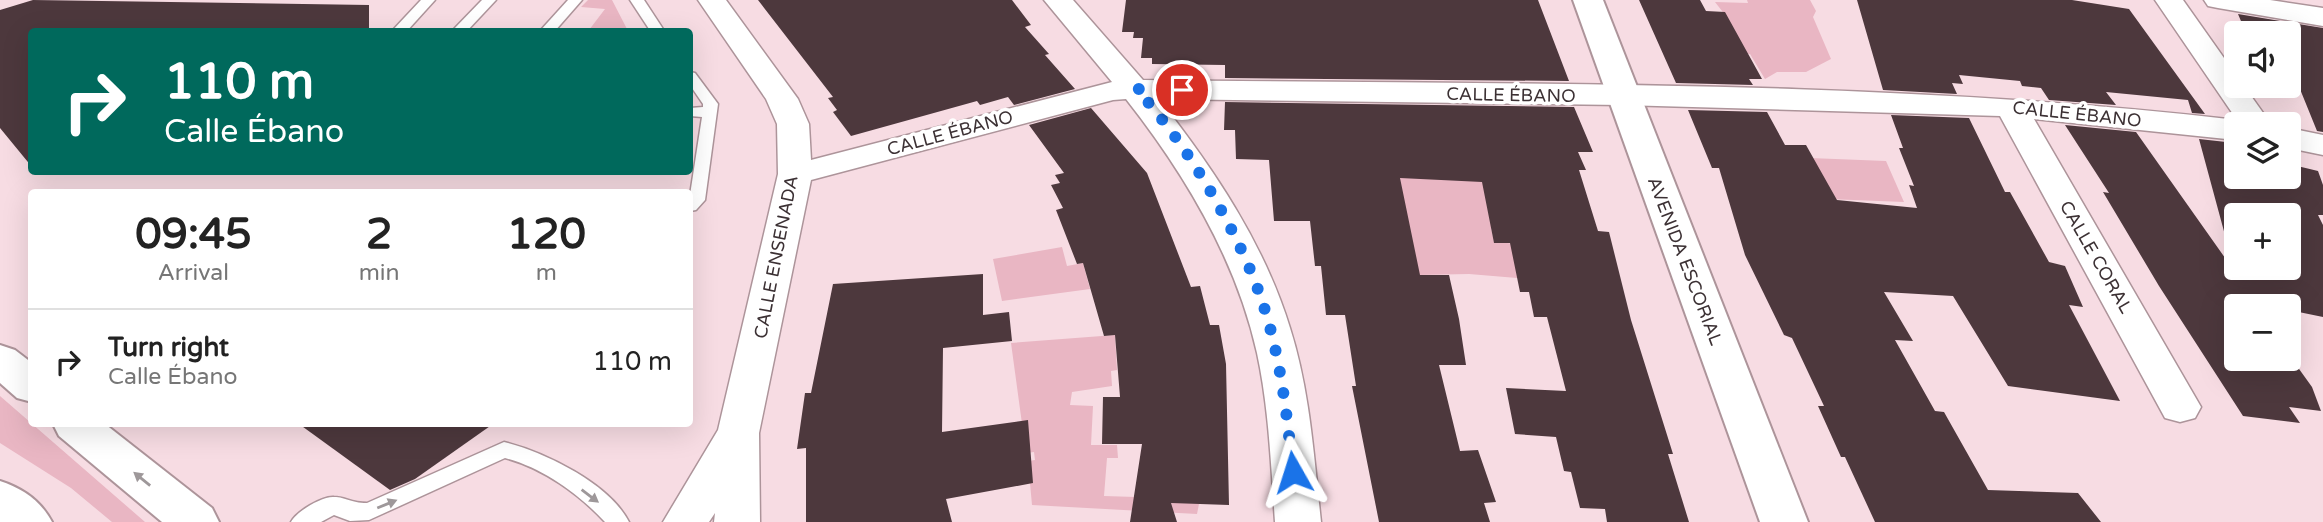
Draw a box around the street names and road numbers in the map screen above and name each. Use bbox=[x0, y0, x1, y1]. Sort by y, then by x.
street label: CALLE ÉBANO bbox=[1446, 83, 1576, 107]
street label: CALLE ÉBANO bbox=[2012, 96, 2142, 132]
street label: CALLE ÉBANO bbox=[885, 106, 1015, 160]
street label: CALLE ENSENADA bbox=[749, 173, 803, 341]
street label: AVENIDA ESCORIAL bbox=[1643, 174, 1728, 349]
street label: CALLE CORAL bbox=[2055, 197, 2137, 318]

